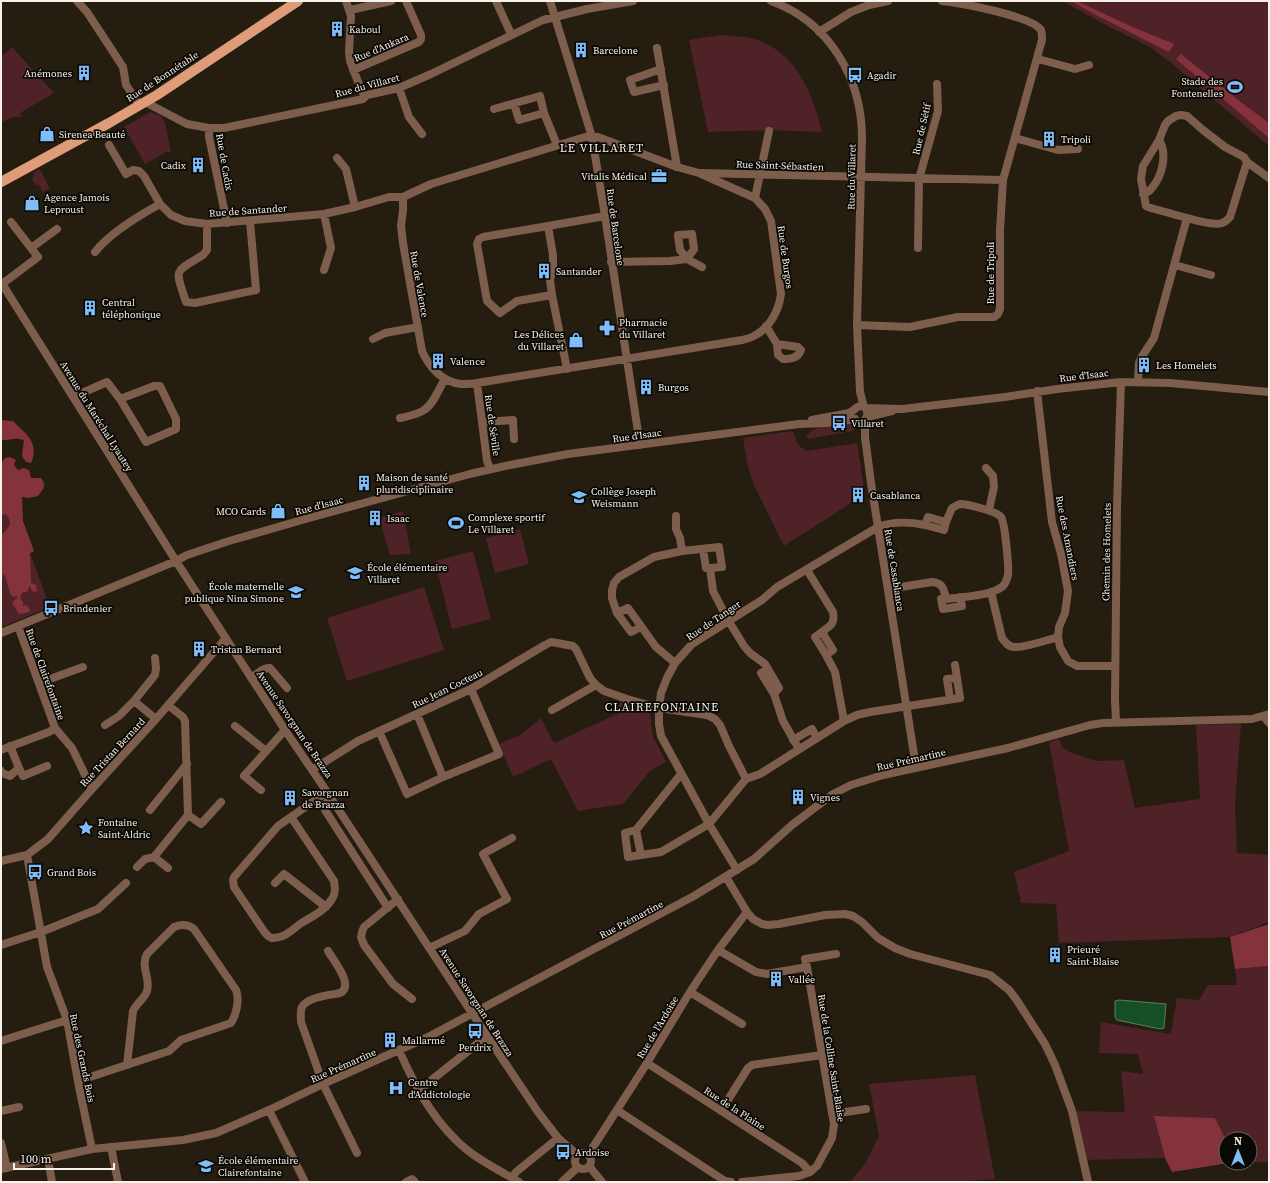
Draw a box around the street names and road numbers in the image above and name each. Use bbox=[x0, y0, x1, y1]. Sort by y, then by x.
street label: Rue d'Ankara bbox=[352, 30, 411, 65]
street label: Rue de Bonnétable bbox=[124, 48, 201, 105]
street label: Rue du Villaret bbox=[334, 70, 401, 100]
street label: Rue de Sétif bbox=[909, 101, 934, 156]
street label: Rue de Cadix bbox=[213, 132, 236, 192]
street label: Rue du Villaret bbox=[844, 143, 859, 210]
street label: Rue Saint-Sébastien bbox=[736, 157, 824, 174]
street label: Rue de Barcelone bbox=[604, 188, 627, 266]
street label: Rue de Santander bbox=[209, 201, 288, 220]
street label: Rue de Burgos bbox=[775, 225, 796, 289]
street label: Rue de Tripoli bbox=[984, 242, 997, 304]
street label: Rue de Valence bbox=[407, 250, 432, 318]
street label: Avenue du Maréchal Lyautey bbox=[57, 359, 136, 475]
street label: Rue d'Isaac bbox=[1059, 366, 1110, 385]
street label: Rue de Séville bbox=[482, 394, 503, 457]
street label: Rue d'Isaac bbox=[612, 426, 663, 445]
street label: Rue d'Isaac bbox=[293, 493, 345, 518]
street label: Rue des Amandiers bbox=[1053, 495, 1082, 582]
street label: Chemin des Homelets bbox=[1099, 503, 1114, 601]
street label: Rue de Casablanca bbox=[882, 528, 908, 613]
street label: Rue de Tanger bbox=[683, 597, 744, 644]
street label: Rue de Clairefontaine bbox=[23, 627, 68, 722]
street label: Rue Jean Cocteau bbox=[410, 666, 485, 711]
street label: Avenue Savorgnan de Brazza bbox=[254, 668, 336, 781]
street label: Rue Tristan Bernard bbox=[77, 715, 148, 790]
street label: Rue Prémartine bbox=[875, 745, 947, 774]
street label: Rue Prémartine bbox=[597, 897, 665, 942]
street label: Avenue Savorgnan de Brazza bbox=[437, 945, 517, 1060]
street label: Rue de la Colline Saint-Blaise bbox=[815, 993, 848, 1123]
street label: Rue de l'Ardoise bbox=[634, 994, 681, 1061]
street label: Rue des Grands Bois bbox=[67, 1012, 98, 1104]
street label: Rue Prémartine bbox=[308, 1045, 378, 1086]
street label: Rue de la Plaine bbox=[701, 1084, 768, 1133]

